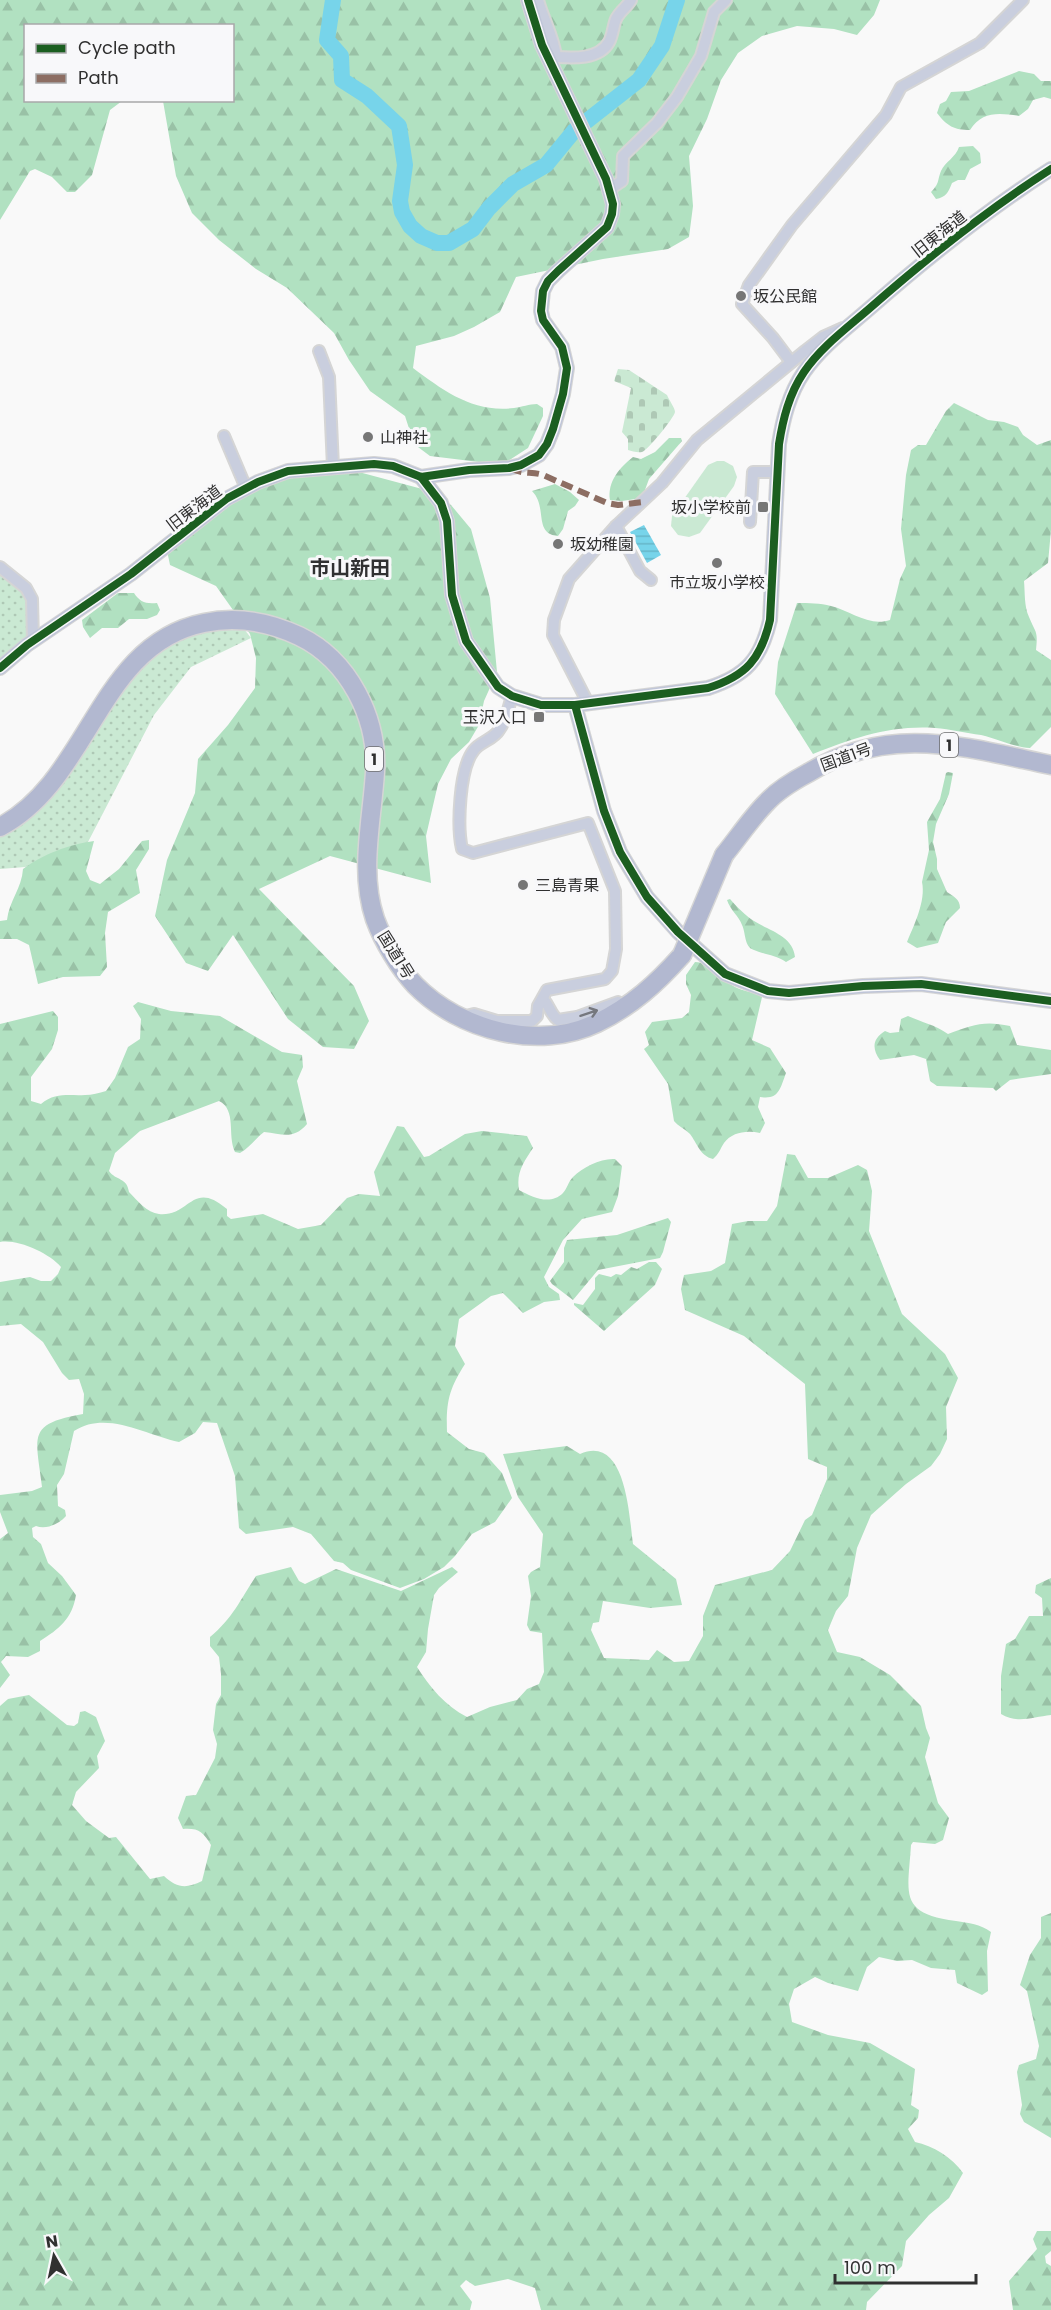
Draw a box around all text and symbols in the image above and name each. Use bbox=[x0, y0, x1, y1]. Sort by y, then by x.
legend bbox=[24, 24, 234, 102]
text: Cycle path bbox=[78, 35, 176, 60]
text: Path bbox=[78, 65, 119, 90]
street label: 旧東海道 bbox=[907, 205, 971, 263]
place label: 坂公民館 bbox=[753, 285, 817, 308]
marker: 坂公民館 bbox=[734, 289, 748, 303]
place label: 山神社 bbox=[380, 426, 428, 449]
marker: 山神社 bbox=[361, 430, 375, 444]
street label: 旧東海道 bbox=[162, 480, 226, 536]
place label: 坂小学校前 bbox=[671, 496, 751, 519]
marker: 坂小学校前 bbox=[756, 500, 770, 514]
place label: 坂幼稚園 bbox=[570, 533, 634, 556]
marker: 坂幼稚園 bbox=[551, 537, 565, 551]
district label: 市山新田 bbox=[310, 554, 390, 582]
marker: 市立坂小学校 bbox=[710, 556, 724, 570]
place label: 市立坂小学校 bbox=[669, 571, 765, 594]
place label: 玉沢入口 bbox=[463, 706, 527, 729]
marker: 玉沢入口 bbox=[532, 710, 546, 724]
road number: 1 bbox=[940, 733, 958, 757]
street label: 国道1号 bbox=[817, 737, 875, 777]
road number: 1 bbox=[365, 747, 383, 771]
place label: 三島青果 bbox=[535, 874, 599, 897]
marker: 三島青果 bbox=[516, 878, 530, 892]
street label: 国道1号 bbox=[372, 926, 420, 984]
one-way arrow bbox=[579, 1007, 598, 1018]
north arrow bbox=[24, 2226, 84, 2286]
text: N bbox=[44, 2229, 59, 2254]
scale bar bbox=[835, 2247, 976, 2285]
text: 100 m bbox=[844, 2255, 896, 2280]

